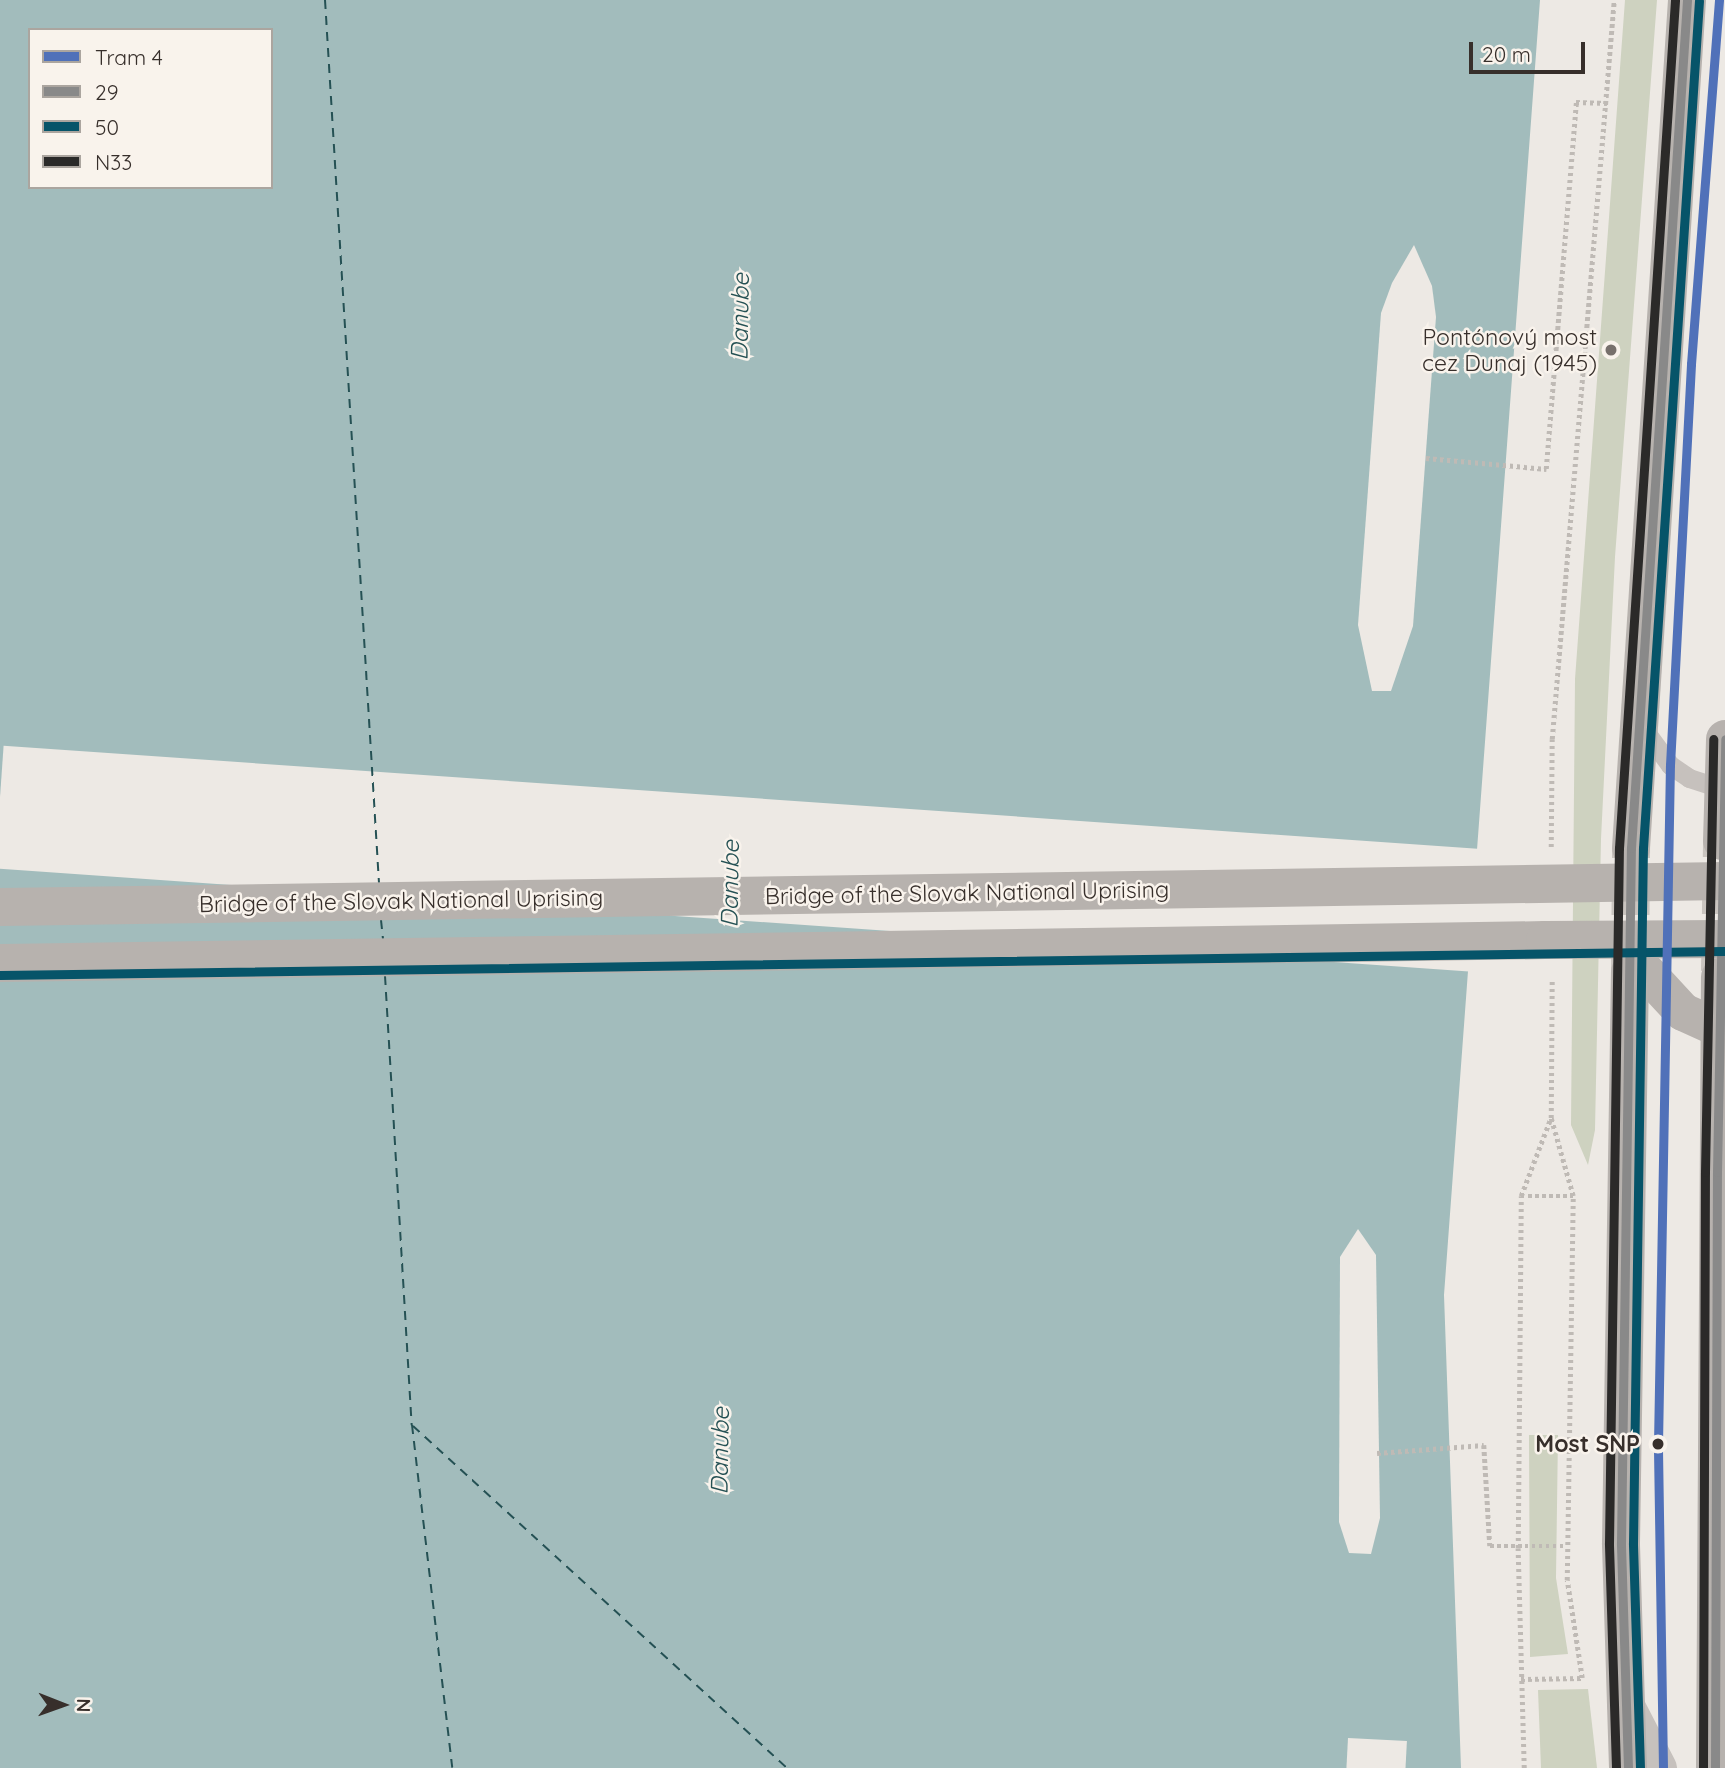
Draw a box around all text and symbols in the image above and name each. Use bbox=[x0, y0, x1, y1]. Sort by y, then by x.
legend bbox=[28, 28, 273, 189]
scale bar bbox=[1473, 28, 1588, 72]
text: 20 m bbox=[1482, 41, 1531, 67]
text: Tram 4 bbox=[95, 44, 163, 70]
text: 29 bbox=[95, 79, 118, 105]
text: 50 bbox=[95, 114, 119, 140]
text: N33 bbox=[95, 149, 132, 175]
water label: Danube bbox=[725, 273, 755, 361]
place label: Pontónový most cez Dunaj (1945) bbox=[1422, 323, 1597, 377]
marker: Pontónový most cez Dunaj (1945) bbox=[1603, 342, 1619, 358]
water label: Danube bbox=[715, 840, 745, 928]
street label: Bridge of the Slovak National Uprising bbox=[765, 876, 1169, 910]
street label: Bridge of the Slovak National Uprising bbox=[199, 884, 603, 918]
water label: Danube bbox=[705, 1407, 735, 1495]
place label: Most SNP bbox=[1535, 1430, 1640, 1458]
marker: Most SNP bbox=[1647, 1433, 1669, 1455]
north arrow bbox=[28, 1670, 98, 1740]
text: N bbox=[72, 1698, 96, 1713]

